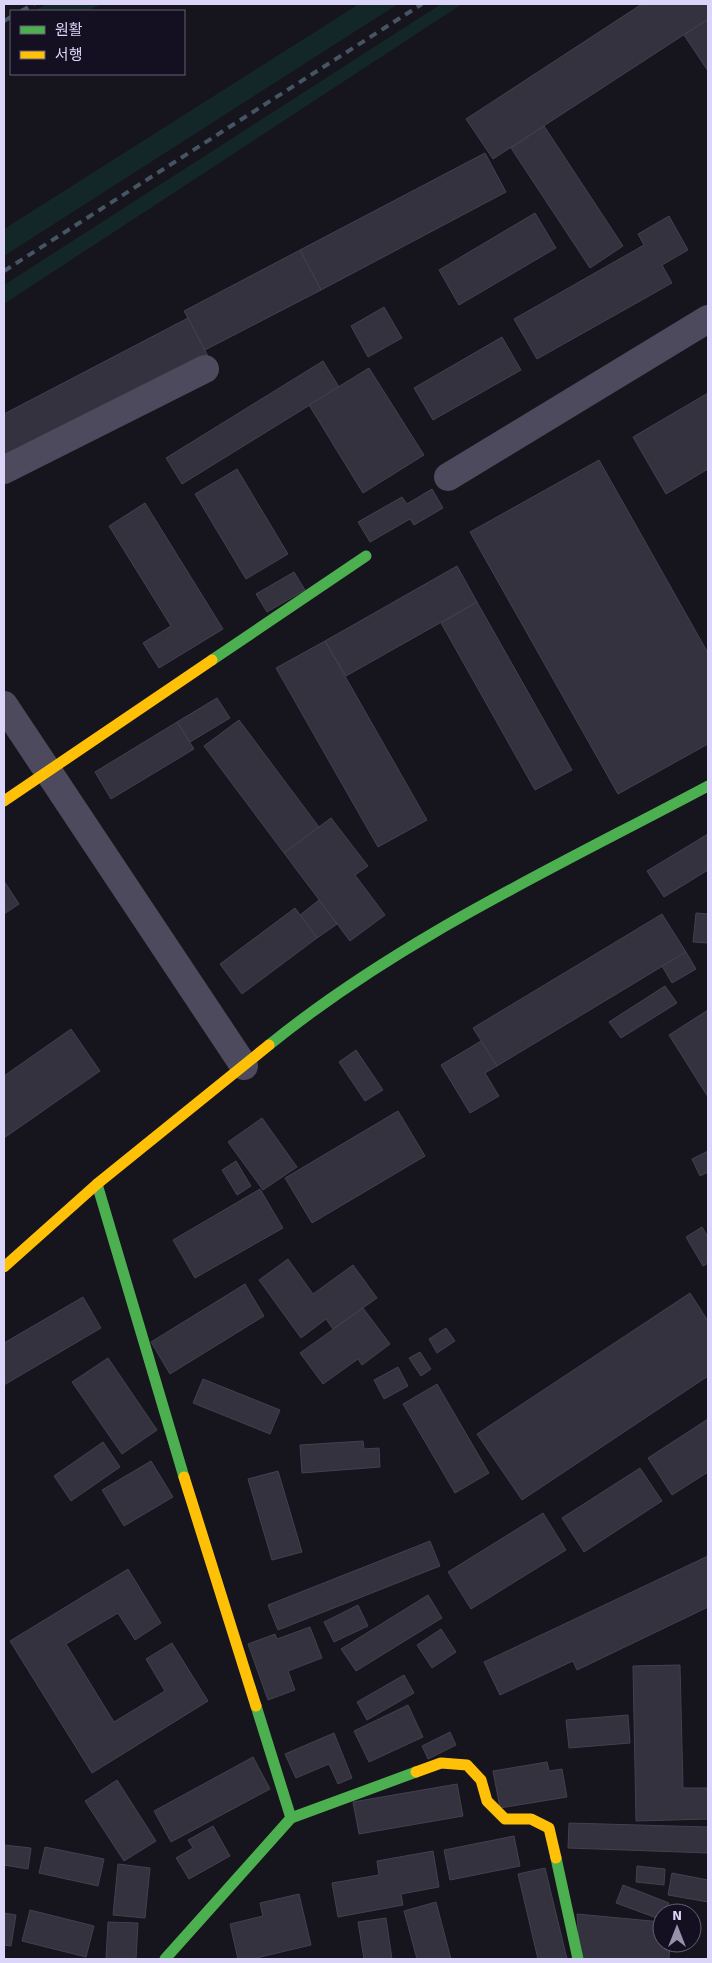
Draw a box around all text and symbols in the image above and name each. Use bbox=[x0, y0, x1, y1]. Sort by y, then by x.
legend bbox=[10, 10, 185, 75]
text: 원활 bbox=[55, 21, 83, 39]
text: 서행 bbox=[55, 46, 83, 64]
north arrow bbox=[652, 1903, 702, 1953]
text: N bbox=[672, 1907, 682, 1924]

